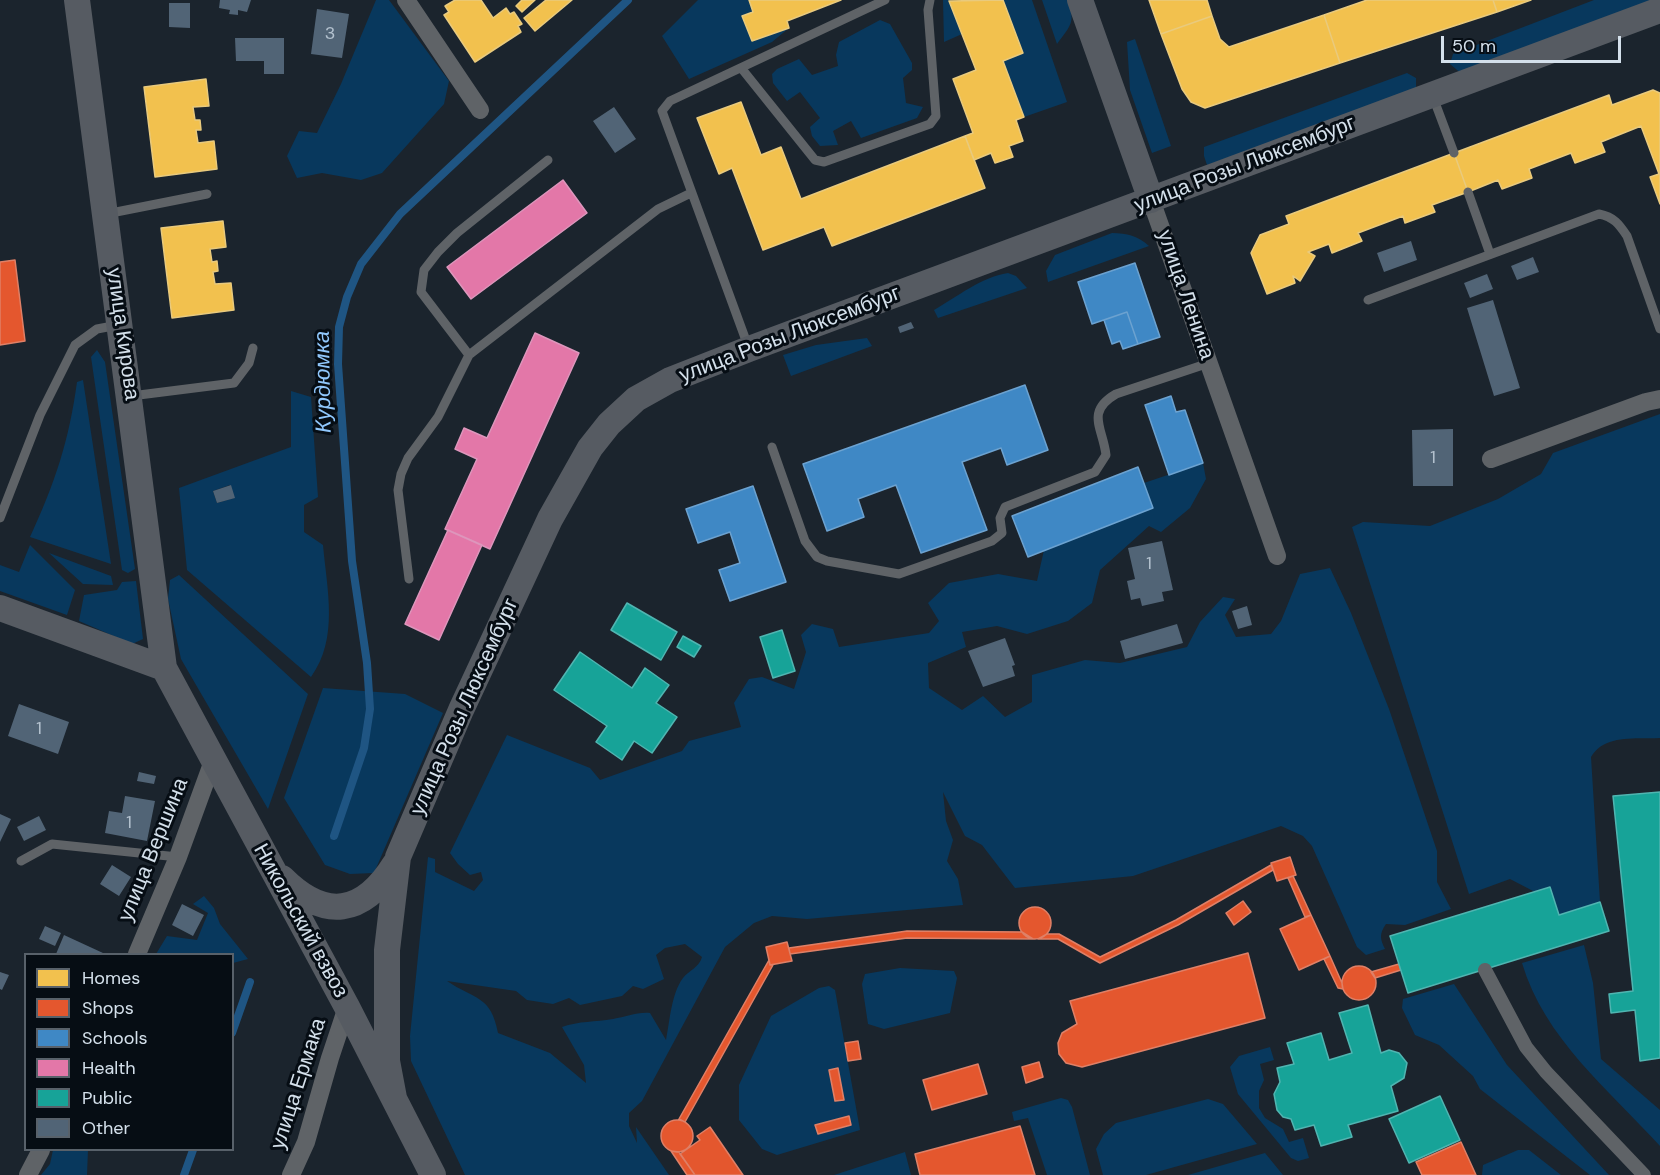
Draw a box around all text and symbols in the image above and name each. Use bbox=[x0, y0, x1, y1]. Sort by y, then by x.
house number: 3 bbox=[325, 23, 335, 45]
scale bar bbox=[1444, 24, 1624, 62]
text: 50 m bbox=[1452, 34, 1496, 58]
street label: улица Розы Люксембург bbox=[1131, 111, 1359, 219]
street label: улица Ленина bbox=[1151, 227, 1219, 363]
street label: улица Кирова bbox=[100, 266, 144, 402]
street label: улица Розы Люксембург bbox=[676, 281, 904, 389]
water label: Курдюмка bbox=[310, 331, 338, 433]
house number: 1 bbox=[1430, 447, 1436, 469]
house number: 1 bbox=[1146, 553, 1152, 575]
street label: улица Розы Люксембург bbox=[406, 595, 524, 819]
house number: 1 bbox=[36, 718, 42, 740]
street label: улица Вершина bbox=[114, 775, 194, 925]
house number: 1 bbox=[126, 812, 132, 834]
street label: Никольский взвоз bbox=[247, 840, 353, 1002]
legend bbox=[24, 953, 234, 1151]
text: Homes bbox=[82, 966, 140, 990]
text: Shops bbox=[82, 996, 134, 1020]
street label: улица Ермака bbox=[266, 1015, 332, 1153]
text: Schools bbox=[82, 1026, 147, 1050]
text: Health bbox=[82, 1056, 136, 1080]
text: Public bbox=[82, 1086, 133, 1110]
text: Other bbox=[82, 1116, 130, 1140]

